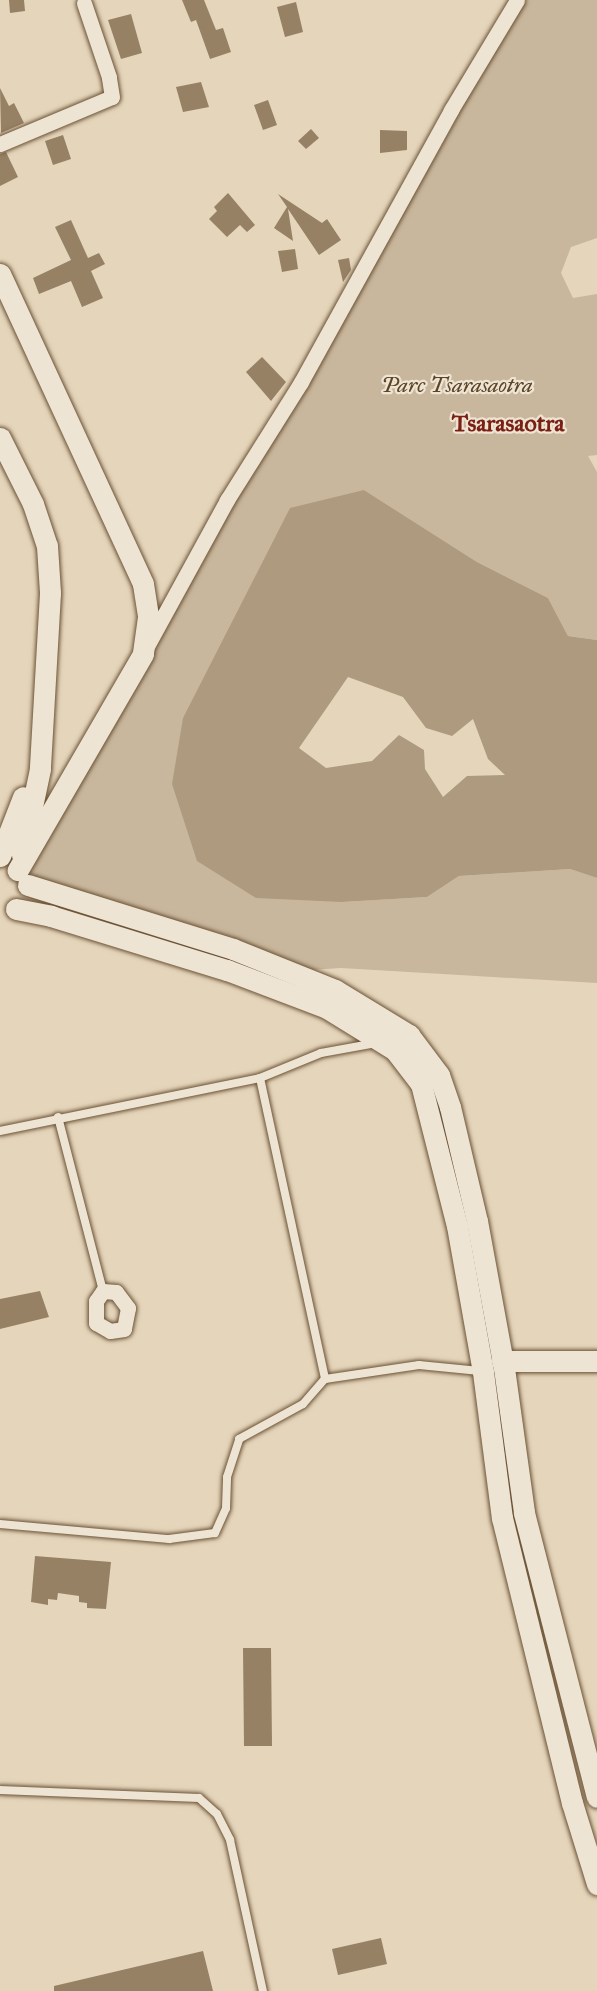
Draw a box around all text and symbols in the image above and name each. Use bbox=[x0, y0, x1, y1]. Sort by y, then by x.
park label: Parc Tsarasaotra bbox=[381, 372, 533, 398]
district label: Tsarasaotra bbox=[452, 410, 564, 438]

